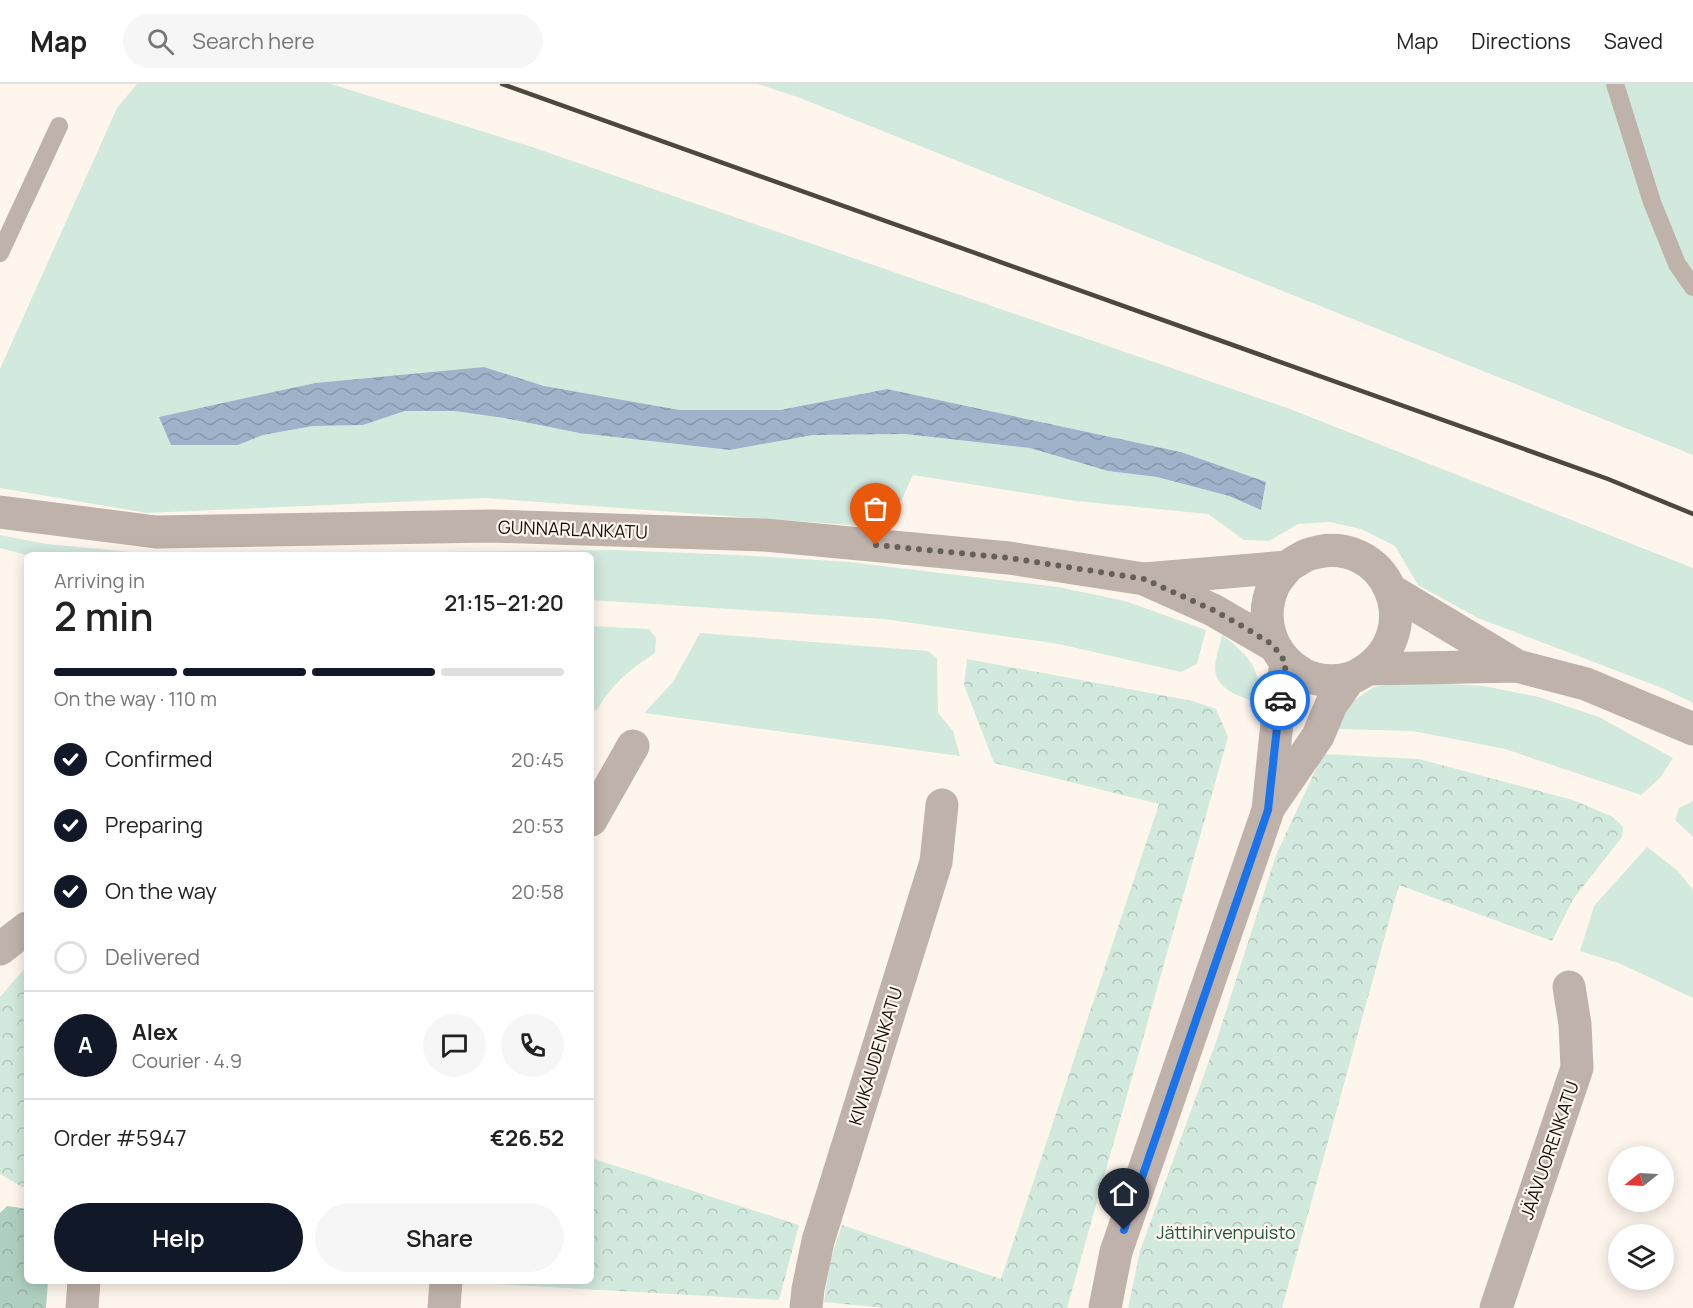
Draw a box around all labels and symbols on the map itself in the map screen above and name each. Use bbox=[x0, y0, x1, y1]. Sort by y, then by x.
pin bbox=[850, 483, 901, 545]
street label: GUNNARLANKATU bbox=[498, 514, 648, 544]
courier bbox=[1250, 670, 1310, 730]
street label: KIVIKAUDENKATU bbox=[843, 984, 907, 1128]
street label: JÄÄVUORENKATU bbox=[1514, 1078, 1584, 1222]
north arrow bbox=[1608, 1146, 1674, 1212]
pin bbox=[1098, 1168, 1149, 1230]
park label: Jättihirvenpuisto bbox=[1156, 1220, 1296, 1244]

